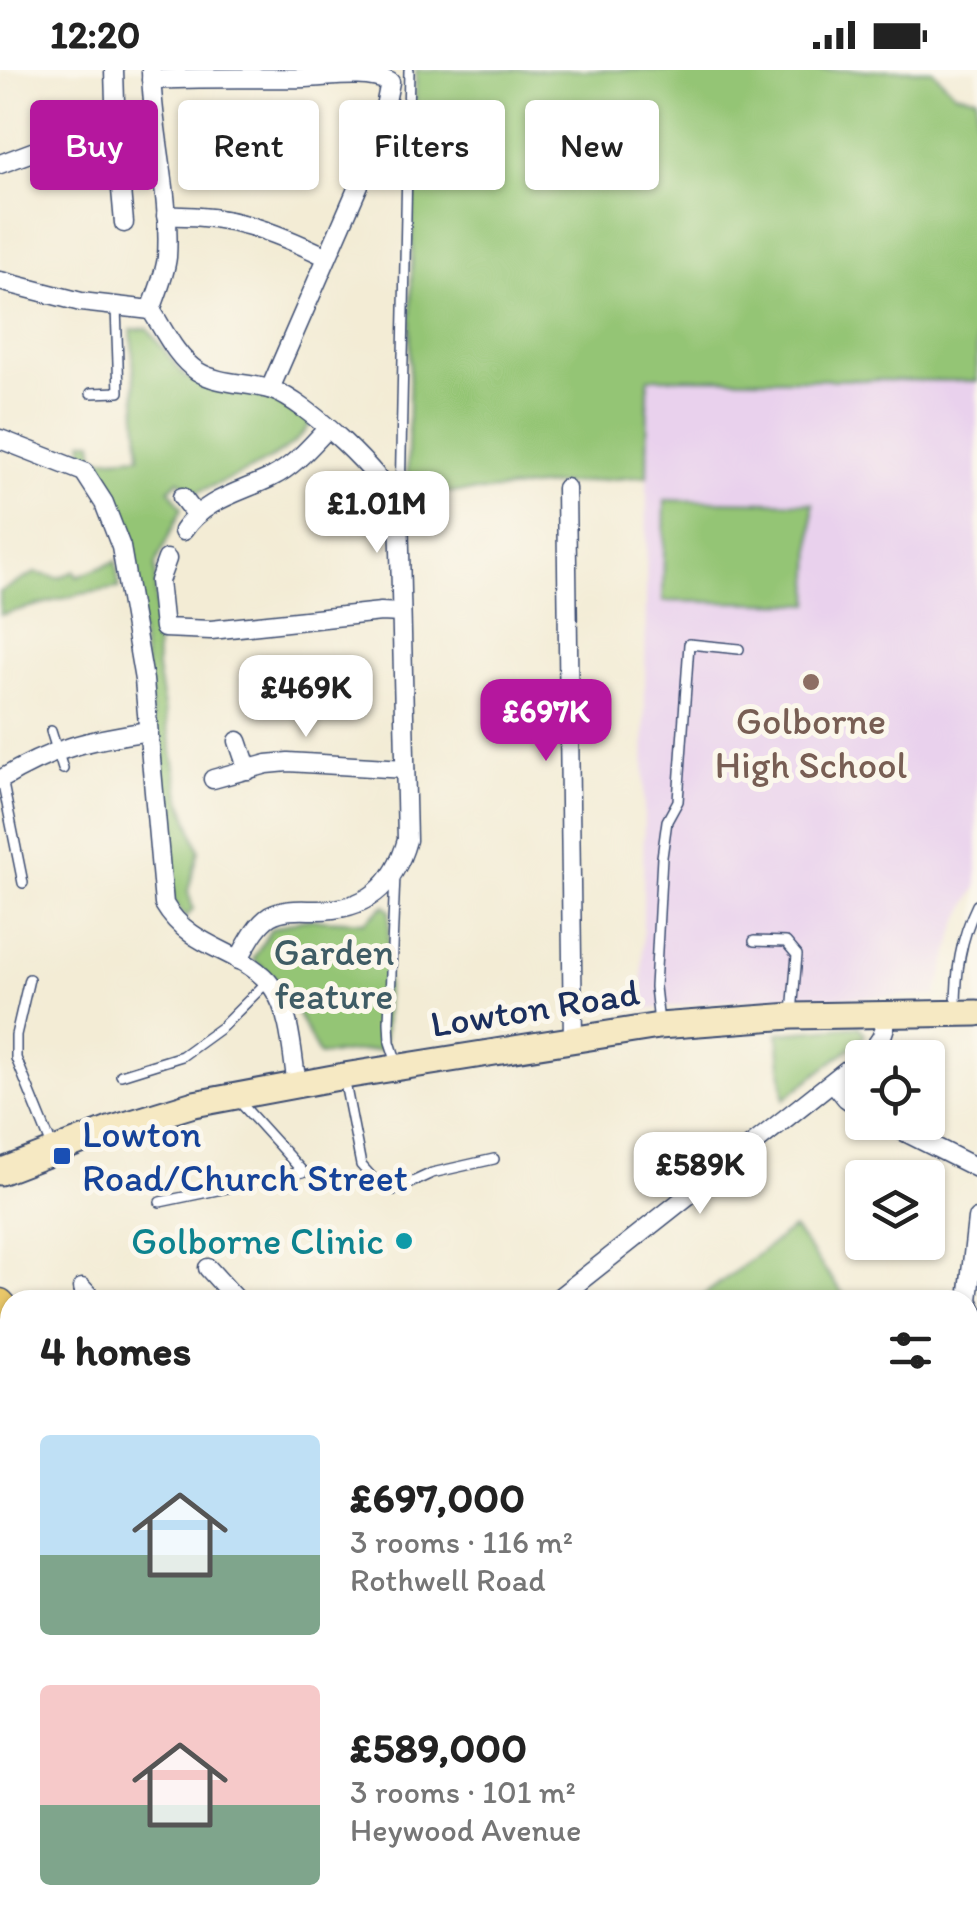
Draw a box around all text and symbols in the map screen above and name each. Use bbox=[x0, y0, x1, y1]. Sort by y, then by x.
text: 12:20 bbox=[50, 12, 140, 58]
chip: Buy bbox=[30, 100, 158, 190]
chip: Rent bbox=[178, 100, 319, 190]
chip: Filters bbox=[339, 100, 505, 190]
chip: New bbox=[525, 100, 659, 190]
pin: £1.01M bbox=[296, 471, 458, 556]
text: £1.01M bbox=[327, 484, 427, 522]
pin: £469K bbox=[236, 655, 376, 740]
text: £469K bbox=[261, 668, 351, 706]
marker: Golborne High School bbox=[800, 671, 822, 693]
pin: £697K bbox=[476, 679, 616, 764]
text: £697K bbox=[502, 692, 590, 730]
place label: Golborne High School bbox=[715, 698, 908, 788]
park label: Garden feature bbox=[273, 929, 395, 1019]
street label: Lowton Road bbox=[427, 969, 643, 1047]
map controls bbox=[845, 1040, 945, 1260]
button: locate bbox=[845, 1040, 945, 1140]
place label: Lowton Road/Church Street bbox=[82, 1111, 408, 1201]
pin: £589K bbox=[630, 1132, 770, 1217]
marker: Lowton Road/Church Street bbox=[51, 1145, 73, 1167]
text: £589K bbox=[656, 1145, 744, 1183]
button: layers bbox=[845, 1160, 945, 1260]
place label: Golborne Clinic bbox=[131, 1218, 384, 1264]
marker: Golborne Clinic bbox=[393, 1230, 415, 1252]
icon: filters bbox=[883, 1323, 938, 1378]
text: 4 homes bbox=[40, 1325, 191, 1376]
text: £697,000 bbox=[350, 1472, 525, 1523]
icon: home bbox=[120, 1475, 240, 1595]
text: 3 rooms · 116 m² bbox=[350, 1523, 573, 1561]
text: Rothwell Road bbox=[350, 1561, 546, 1599]
text: £589,000 bbox=[350, 1722, 527, 1773]
icon: home bbox=[120, 1725, 240, 1845]
text: 3 rooms · 101 m² bbox=[350, 1773, 576, 1811]
text: Heywood Avenue bbox=[350, 1811, 581, 1849]

